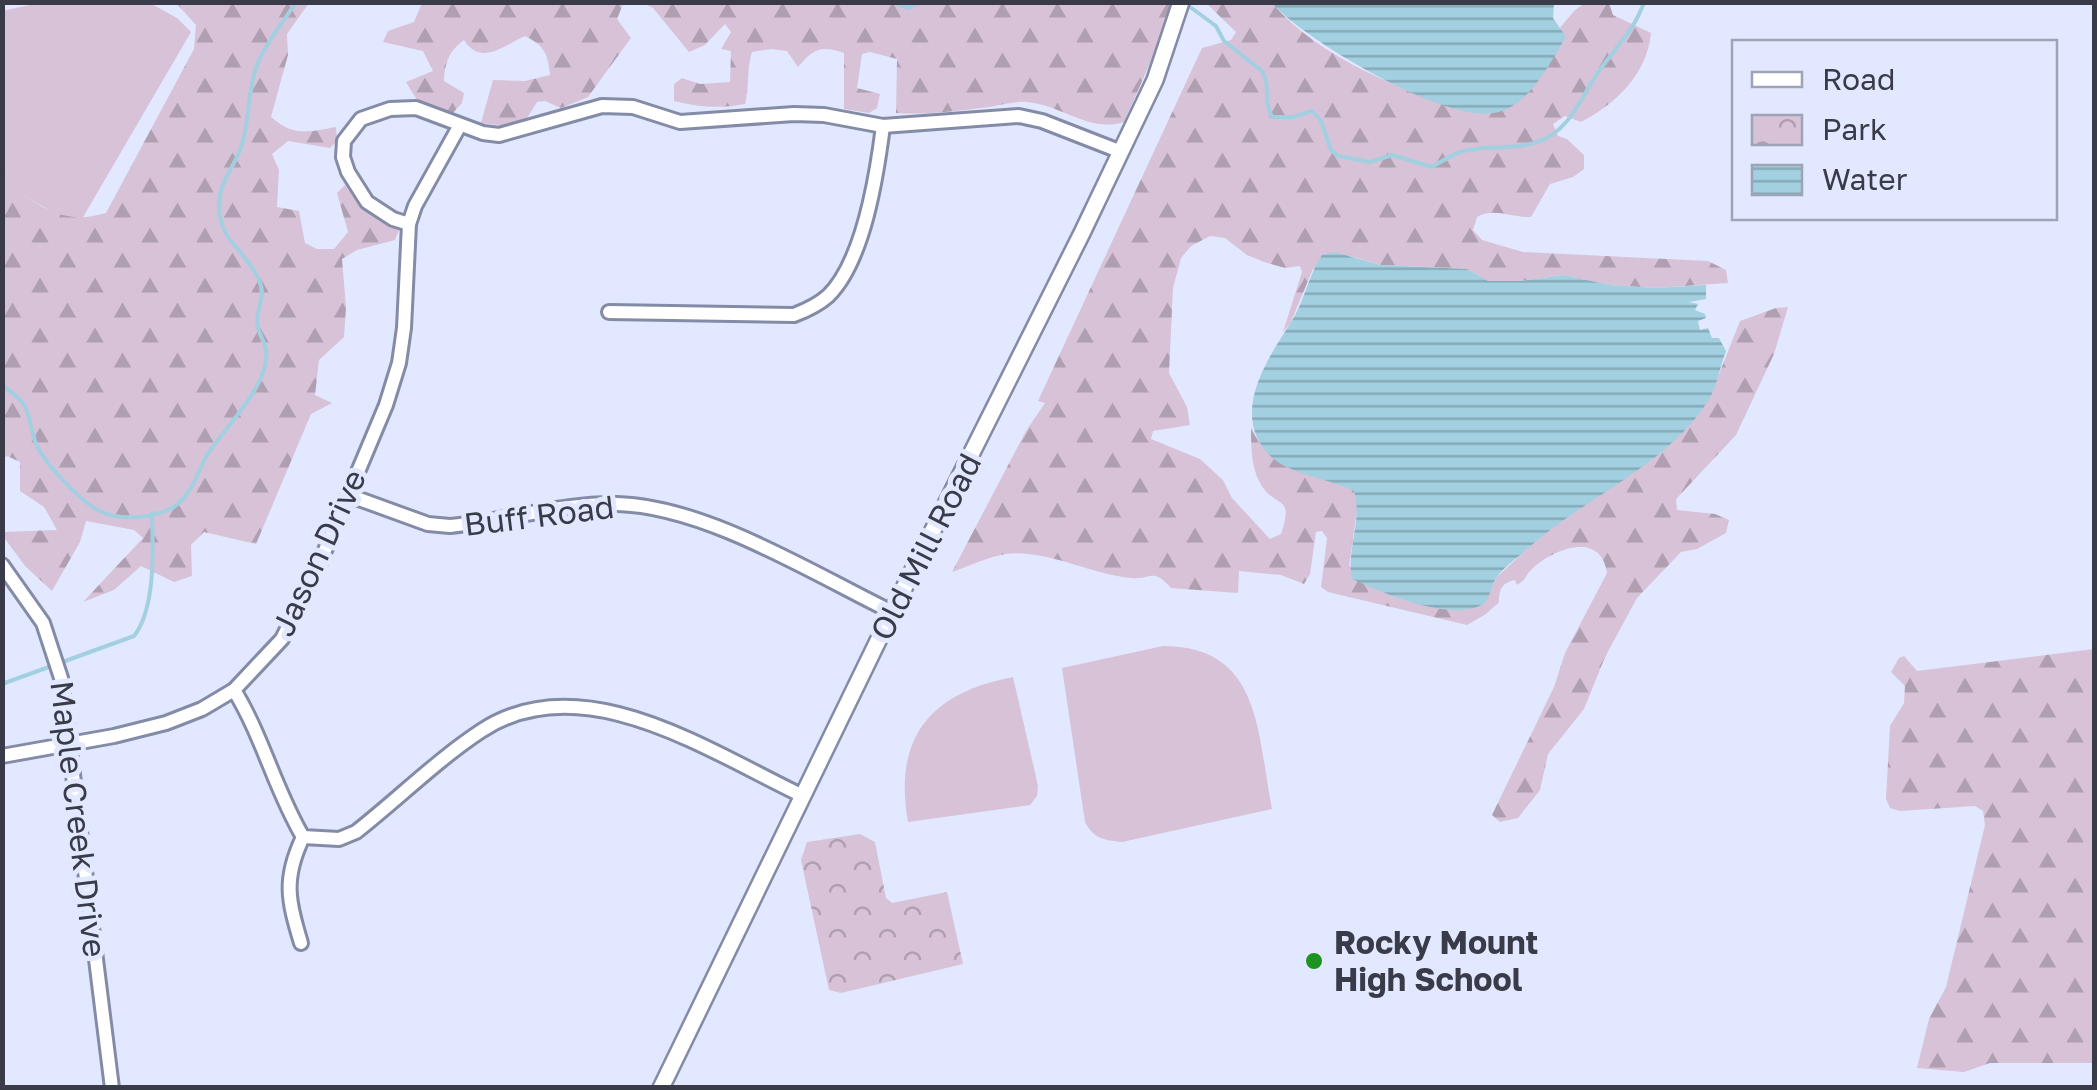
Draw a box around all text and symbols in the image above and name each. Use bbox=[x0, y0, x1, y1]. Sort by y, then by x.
legend bbox=[1732, 40, 2057, 220]
text: Road bbox=[1822, 61, 1896, 97]
text: Park bbox=[1822, 111, 1887, 147]
text: Water bbox=[1822, 161, 1908, 197]
street label: Old Mill Road bbox=[862, 447, 988, 646]
street label: Jason Drive bbox=[263, 463, 373, 642]
street label: Buff Road bbox=[462, 487, 616, 543]
street label: Maple Creek Drive bbox=[43, 679, 115, 959]
place label: Rocky Mount High School bbox=[1334, 923, 1538, 998]
marker: Rocky Mount High School bbox=[1303, 950, 1325, 972]

